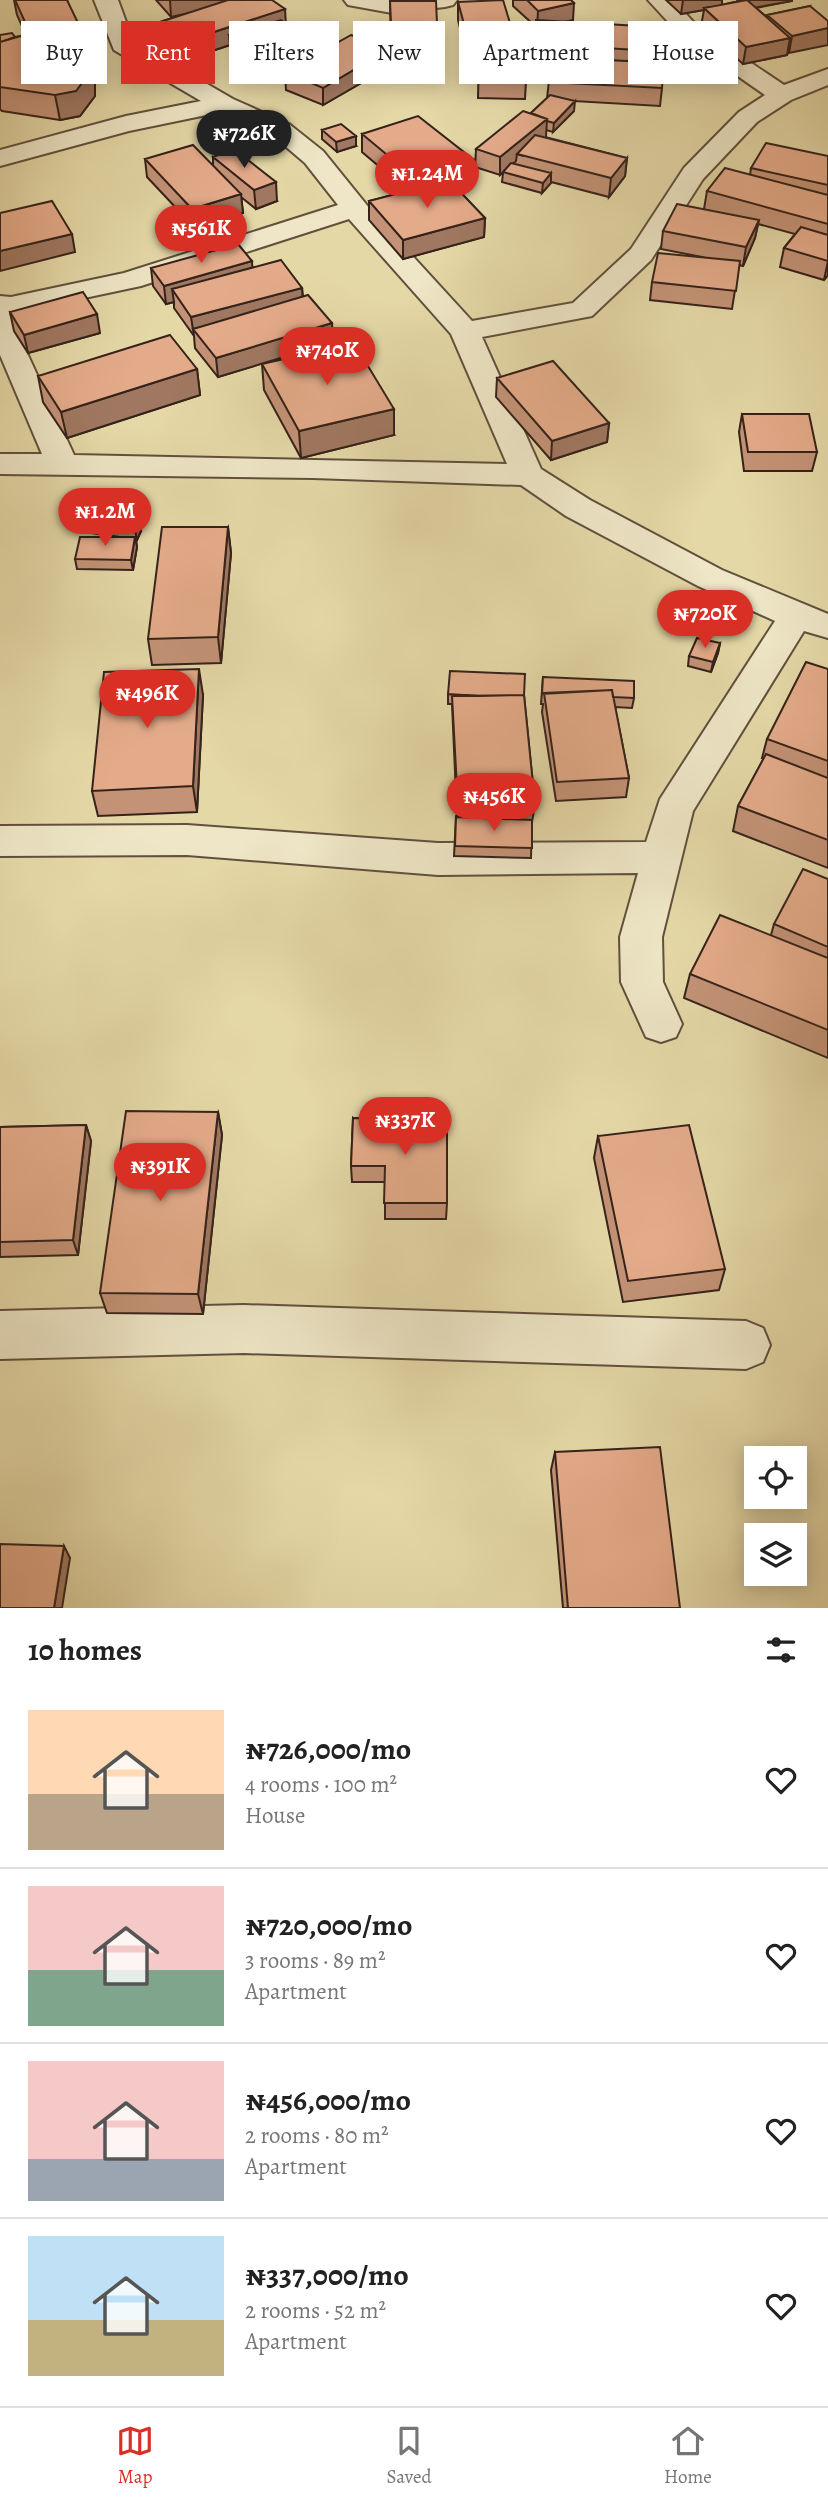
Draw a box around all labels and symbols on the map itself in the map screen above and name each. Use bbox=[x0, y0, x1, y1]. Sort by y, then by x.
pin: ₦726K bbox=[195, 110, 293, 170]
pin: ₦1.24M bbox=[370, 150, 484, 210]
pin: ₦561K bbox=[152, 205, 250, 265]
pin: ₦740K bbox=[278, 328, 376, 387]
pin: ₦1.2M bbox=[56, 489, 154, 548]
pin: ₦720K bbox=[656, 590, 754, 650]
pin: ₦496K bbox=[98, 670, 196, 730]
pin: ₦456K bbox=[445, 774, 543, 833]
pin: ₦337K bbox=[356, 1098, 454, 1157]
pin: ₦391K bbox=[111, 1144, 209, 1203]

